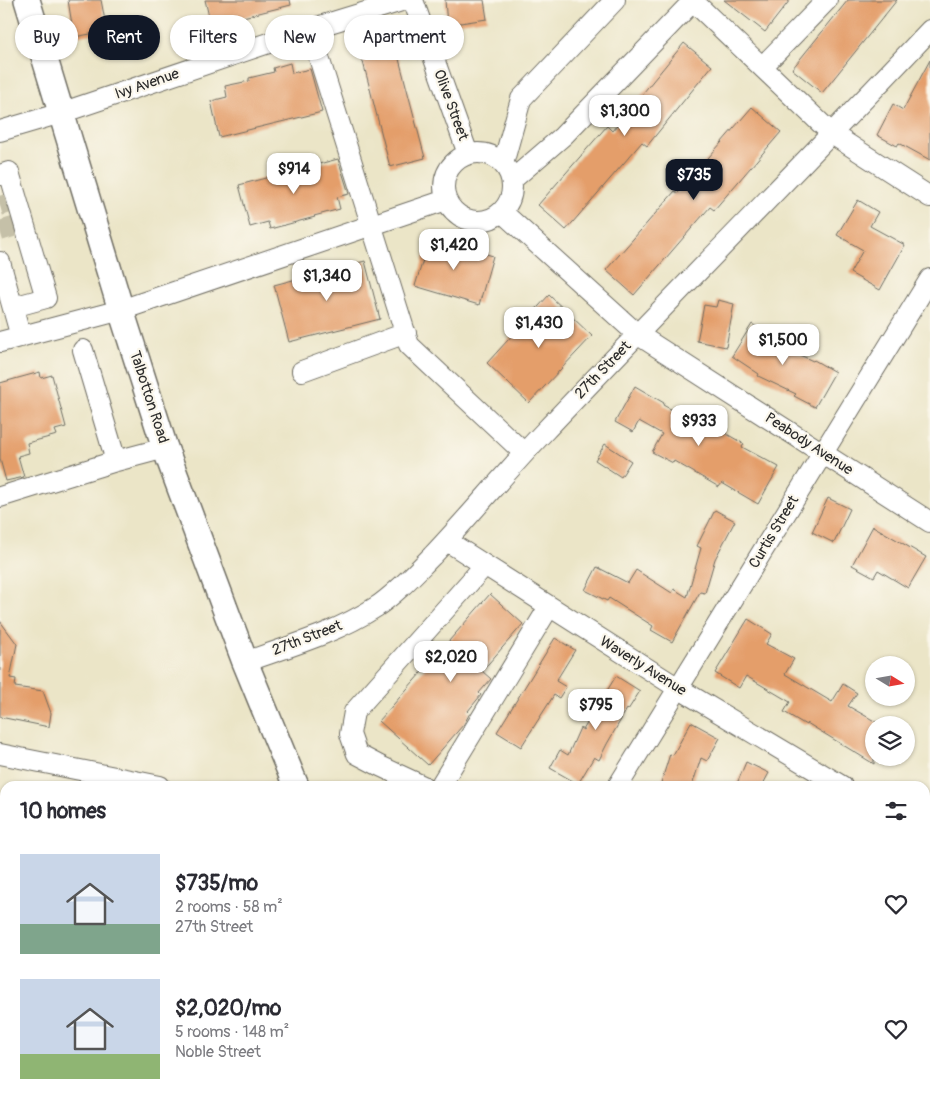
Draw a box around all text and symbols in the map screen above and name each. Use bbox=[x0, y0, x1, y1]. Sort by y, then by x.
chip: Buy bbox=[15, 15, 78, 60]
chip: Rent bbox=[88, 15, 160, 60]
chip: Filters bbox=[170, 15, 255, 60]
chip: New bbox=[265, 15, 334, 60]
chip: Apartment bbox=[344, 15, 464, 60]
street label: Ivy Avenue bbox=[112, 64, 182, 104]
street label: Olive Street bbox=[429, 67, 473, 144]
pin: $1,300 bbox=[584, 94, 666, 137]
text: $1,300 bbox=[600, 101, 650, 121]
pin: $914 bbox=[264, 152, 324, 195]
pin: $735 bbox=[664, 158, 724, 201]
text: $914 bbox=[278, 159, 310, 179]
text: $735 bbox=[677, 165, 711, 185]
pin: $1,420 bbox=[413, 228, 495, 271]
text: $1,420 bbox=[430, 235, 478, 255]
pin: $1,340 bbox=[286, 260, 368, 302]
text: $1,340 bbox=[303, 266, 351, 286]
pin: $1,430 bbox=[498, 306, 580, 349]
text: $1,430 bbox=[515, 313, 563, 333]
pin: $1,500 bbox=[742, 324, 824, 366]
text: $1,500 bbox=[758, 330, 808, 350]
street label: 27th Street bbox=[571, 336, 636, 403]
street label: Talbotton Road bbox=[125, 348, 173, 446]
pin: $933 bbox=[669, 404, 729, 447]
street label: Peabody Avenue bbox=[761, 408, 857, 480]
text: $933 bbox=[682, 411, 716, 431]
street label: Curtis Street bbox=[745, 491, 804, 572]
street label: 27th Street bbox=[269, 616, 346, 660]
street label: Waverly Avenue bbox=[596, 632, 690, 701]
pin: $2,020 bbox=[410, 640, 492, 683]
text: $2,020 bbox=[425, 647, 477, 667]
north arrow bbox=[865, 656, 915, 706]
map controls bbox=[865, 656, 915, 766]
pin: $795 bbox=[566, 688, 626, 731]
text: $795 bbox=[579, 695, 613, 715]
button: layers bbox=[865, 716, 915, 766]
icon: filters bbox=[882, 797, 910, 825]
text: 10 homes bbox=[20, 798, 106, 825]
text: $735/mo bbox=[175, 870, 258, 897]
icon: home bbox=[60, 874, 120, 934]
icon: heart bbox=[882, 890, 910, 918]
text: 2 rooms · 58 m² bbox=[175, 897, 283, 917]
text: 27th Street bbox=[175, 917, 253, 937]
text: $2,020/mo bbox=[175, 995, 281, 1022]
icon: home bbox=[60, 999, 120, 1059]
icon: heart bbox=[882, 1015, 910, 1043]
text: 5 rooms · 148 m² bbox=[175, 1022, 289, 1042]
text: Noble Street bbox=[175, 1042, 261, 1062]

